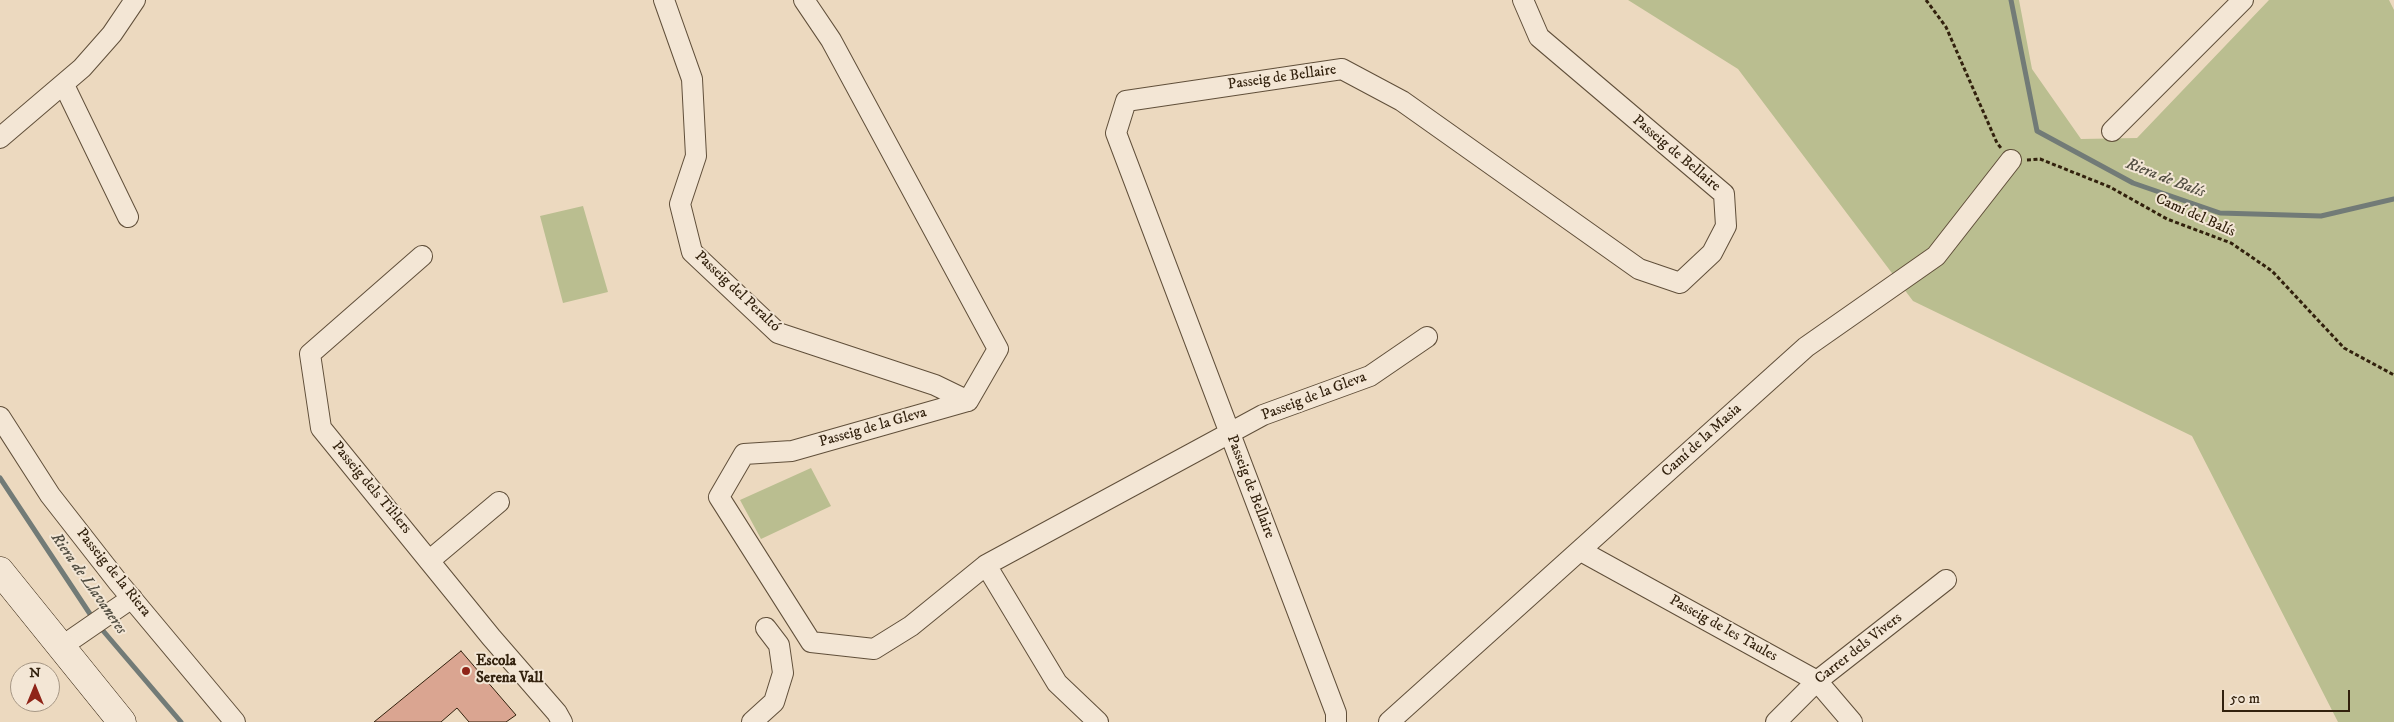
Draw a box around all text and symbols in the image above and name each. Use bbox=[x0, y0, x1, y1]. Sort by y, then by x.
street label: Passeig de Bellaire bbox=[1227, 61, 1337, 95]
street label: Passeig de Bellaire bbox=[1628, 112, 1724, 196]
water label: Riera de Balís bbox=[2123, 155, 2207, 203]
street label: Camí del Balís bbox=[2152, 190, 2238, 242]
street label: Passeig del Peraltó bbox=[691, 248, 783, 336]
street label: Passeig de la Gleva bbox=[1259, 369, 1369, 425]
street label: Camí de la Masia bbox=[1658, 401, 1746, 481]
street label: Passeig de la Gleva bbox=[817, 404, 929, 452]
street label: Passeig de Bellaire bbox=[1222, 433, 1278, 541]
street label: Passeig dels Til·lers bbox=[327, 438, 415, 538]
street label: Passeig de la Riera bbox=[72, 525, 154, 621]
water label: Riera de Llavaneres bbox=[46, 529, 130, 639]
street label: Passeig de les Taules bbox=[1666, 592, 1780, 666]
street label: Carrer dels Vivers bbox=[1812, 609, 1906, 689]
place label: Escola Serena Vall bbox=[476, 653, 543, 688]
north arrow bbox=[10, 662, 60, 712]
text: N bbox=[29, 664, 41, 682]
marker: Escola Serena Vall bbox=[460, 665, 472, 677]
scale bar bbox=[2224, 680, 2352, 712]
text: 50 m bbox=[2230, 689, 2260, 708]

